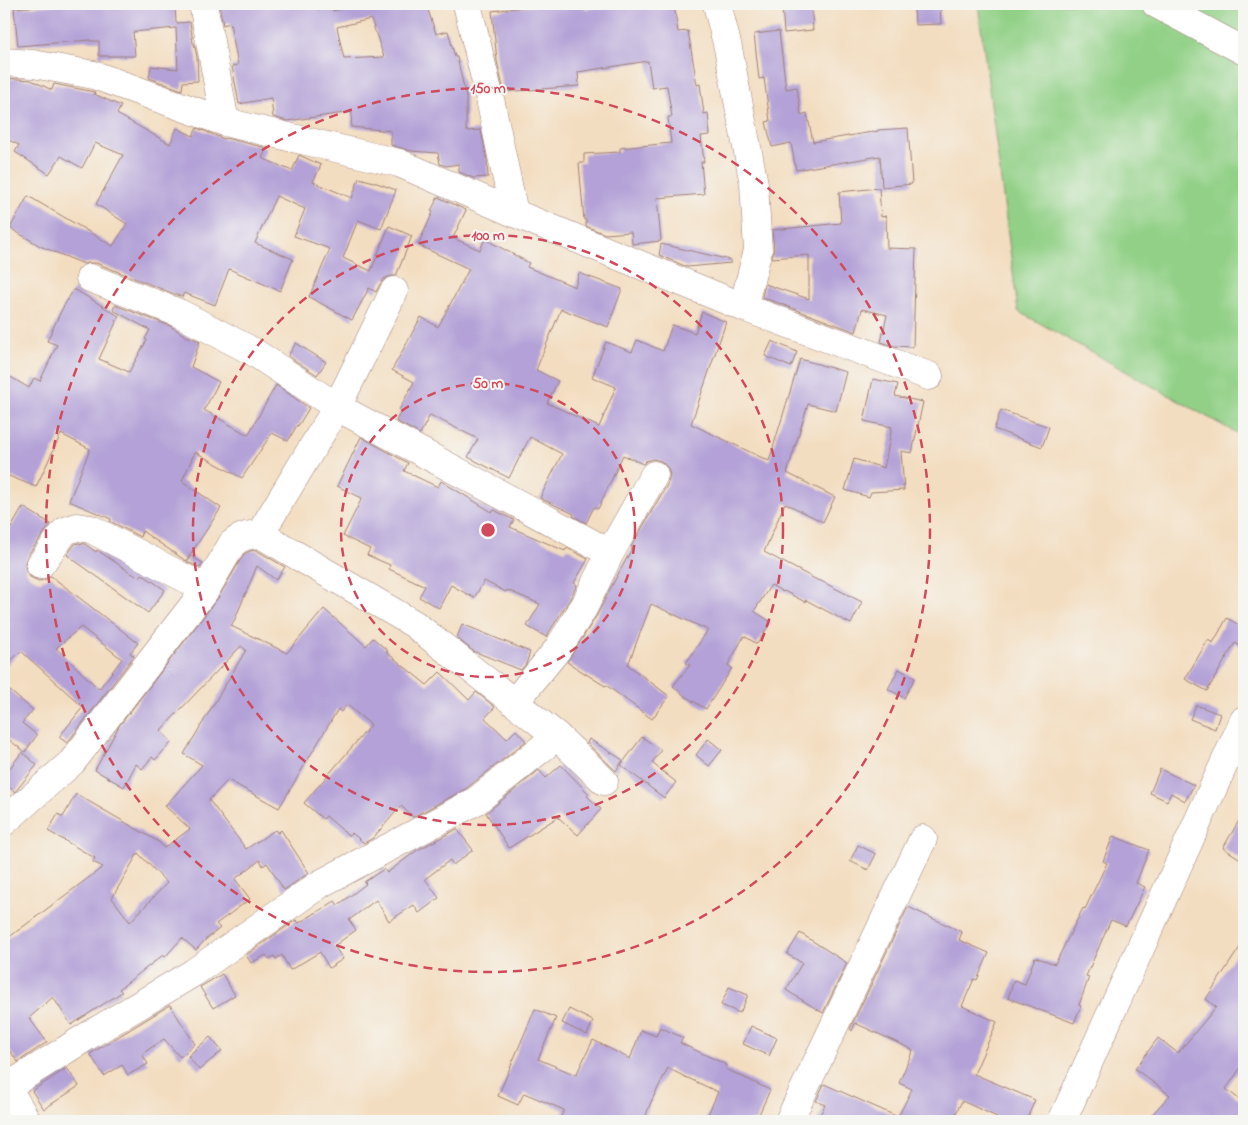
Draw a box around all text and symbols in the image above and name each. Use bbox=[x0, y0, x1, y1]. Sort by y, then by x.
text: 150 m bbox=[470, 78, 506, 100]
text: 100 m bbox=[471, 225, 505, 247]
text: 50 m bbox=[473, 373, 504, 395]
centre of rings bbox=[479, 521, 497, 539]

